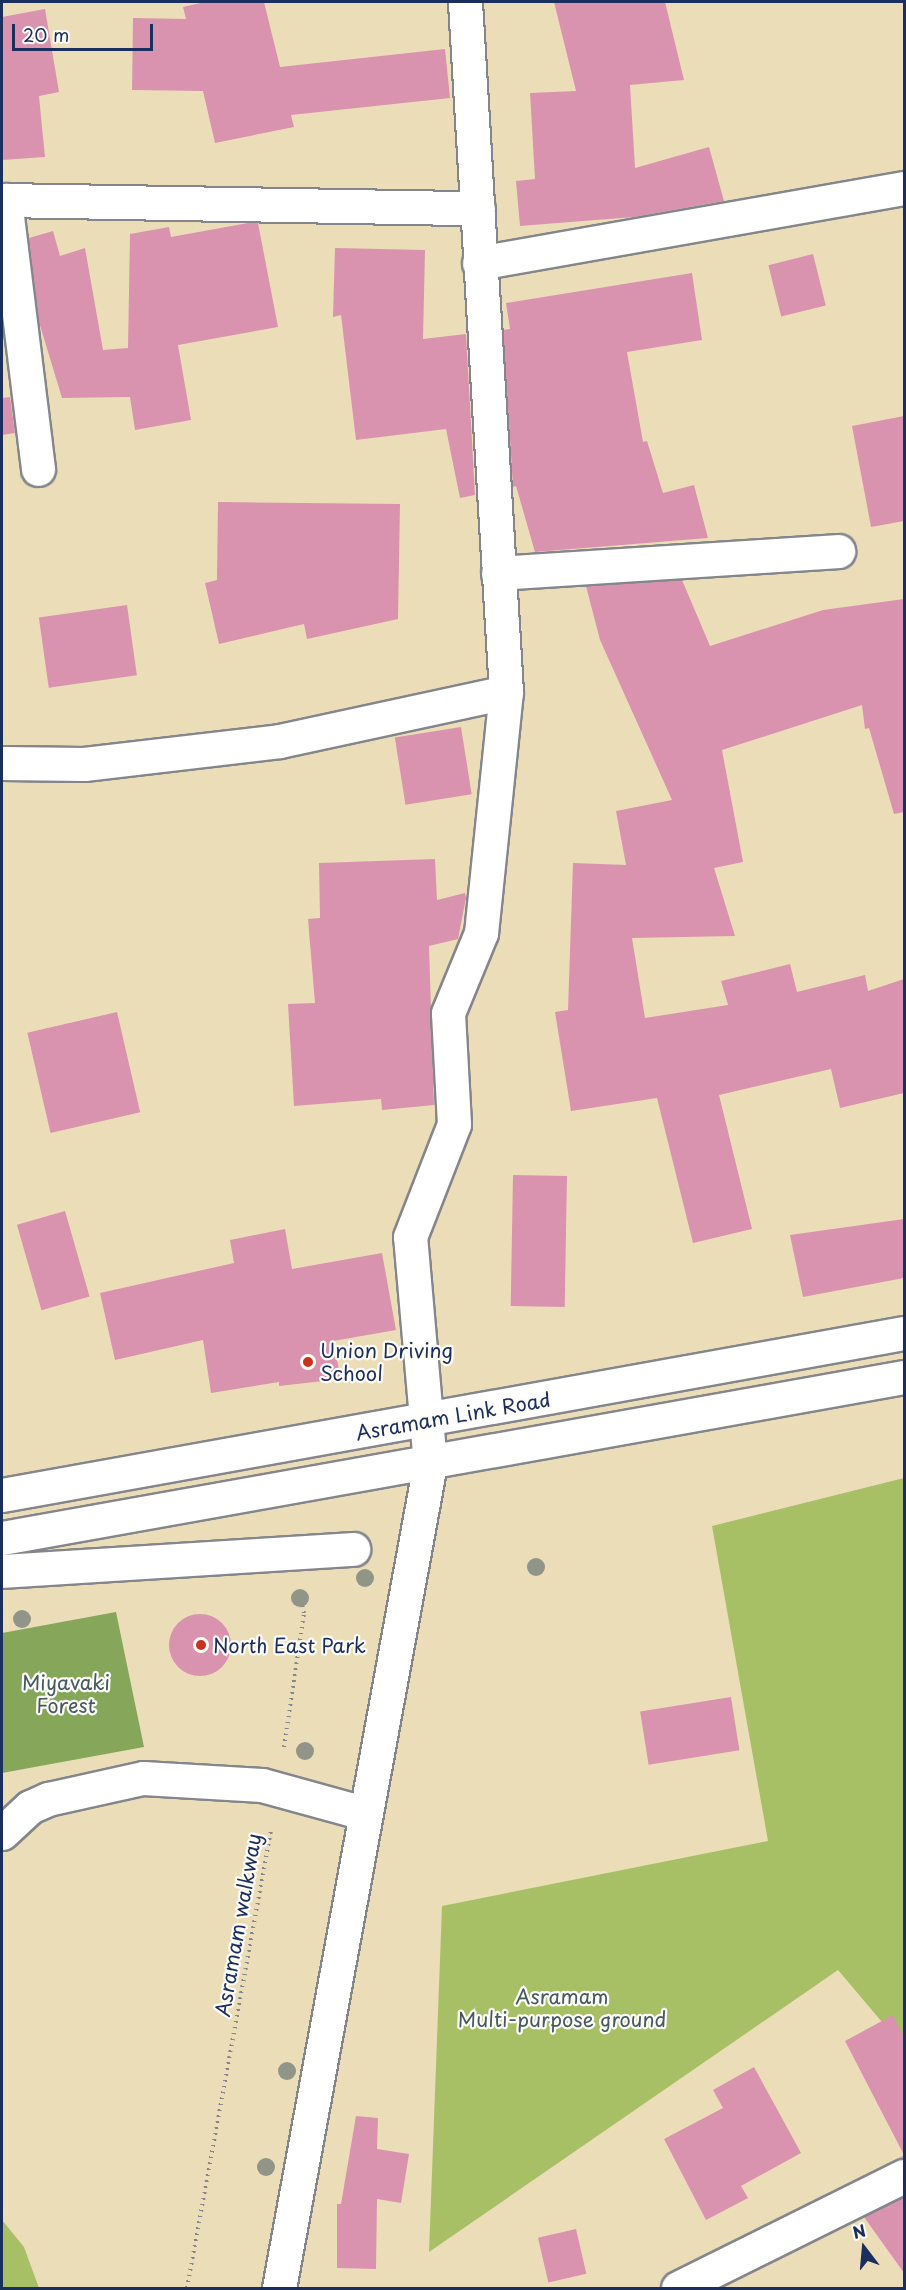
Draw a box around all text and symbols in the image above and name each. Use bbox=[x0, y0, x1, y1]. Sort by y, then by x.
scale bar bbox=[15, 12, 156, 50]
text: 20 m bbox=[23, 21, 69, 48]
place label: Union Driving School bbox=[320, 1338, 453, 1385]
marker: Union Driving School bbox=[301, 1355, 315, 1369]
street label: Asramam Link Road bbox=[354, 1387, 552, 1445]
place label: North East Park bbox=[213, 1633, 368, 1657]
marker: North East Park bbox=[194, 1638, 208, 1652]
park label: Miyavaki Forest bbox=[22, 1670, 110, 1717]
street label: Asramam walkway bbox=[210, 1832, 266, 2018]
park label: Asramam Multi-purpose ground bbox=[458, 1985, 666, 2032]
text: N bbox=[850, 2217, 868, 2244]
north arrow bbox=[834, 2218, 894, 2278]

